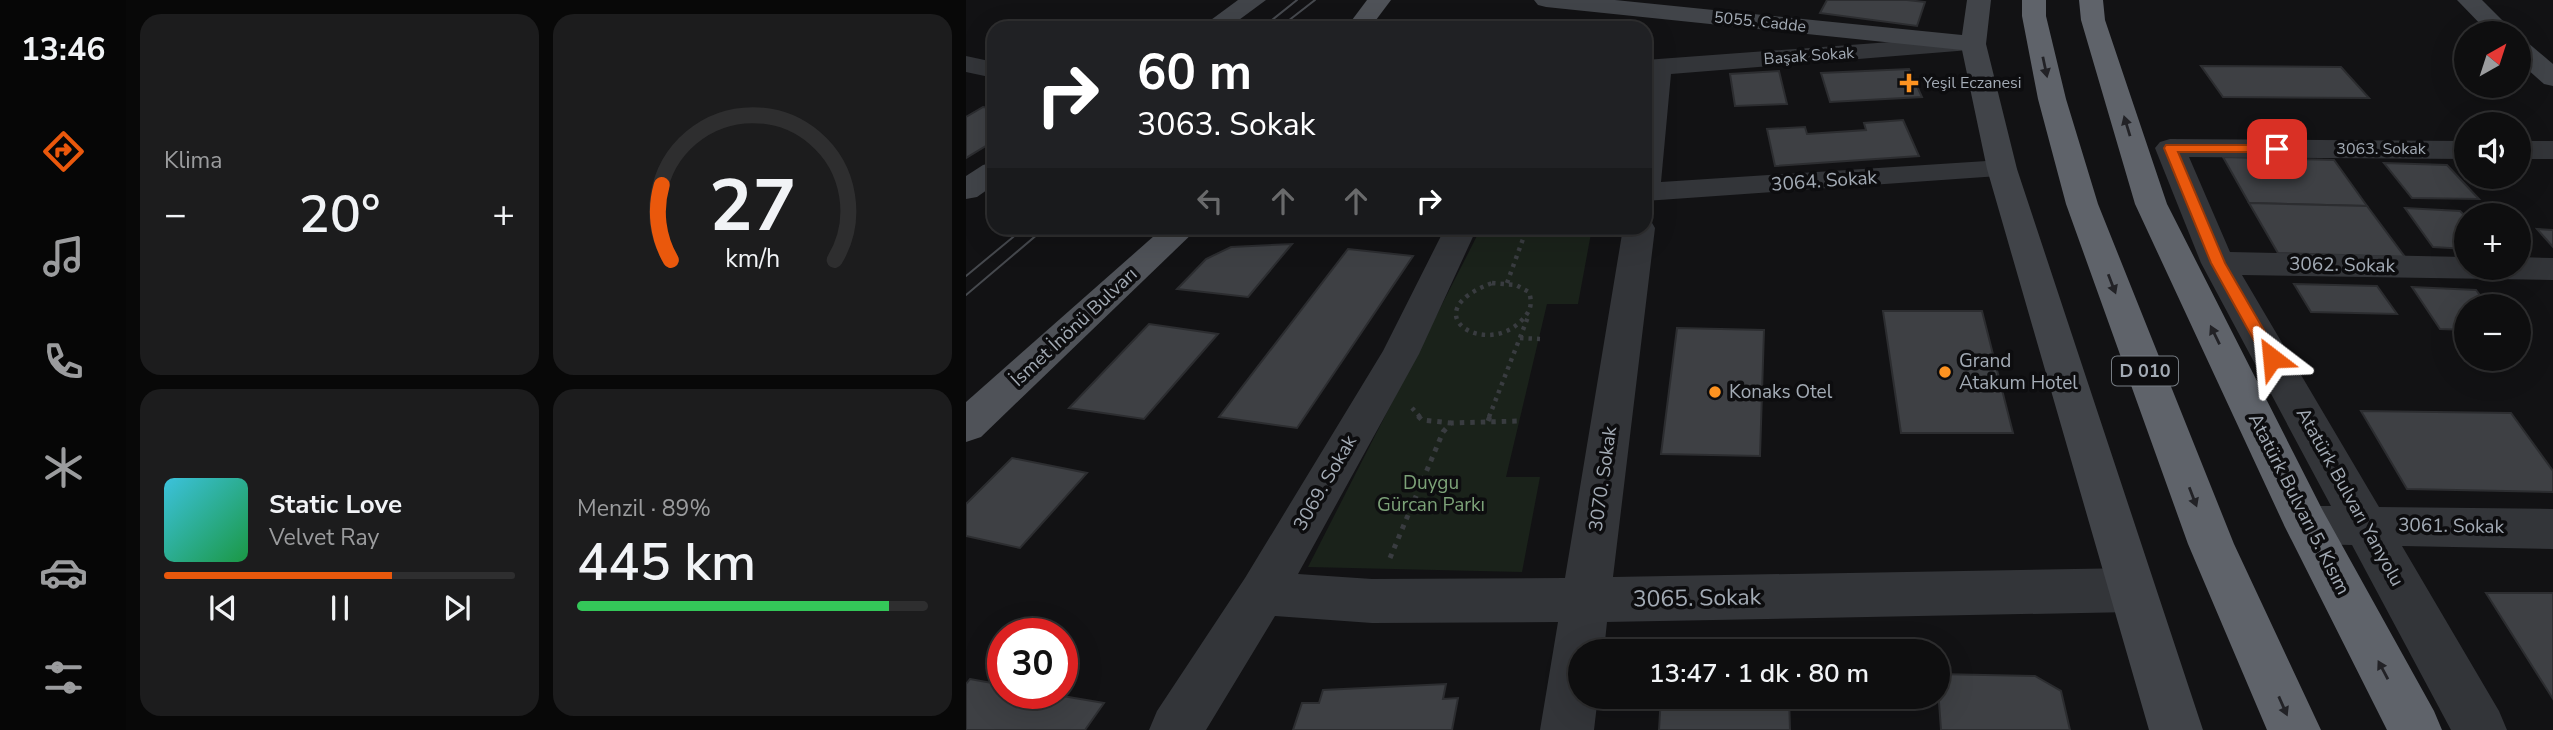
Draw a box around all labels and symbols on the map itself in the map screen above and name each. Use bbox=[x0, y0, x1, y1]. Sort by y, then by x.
street label: 5055. Cadde bbox=[1713, 6, 1807, 38]
north arrow bbox=[2454, 21, 2530, 98]
street label: Başak Sokak bbox=[1763, 42, 1856, 70]
one-way arrow bbox=[2040, 56, 2051, 78]
place label: Yeşil Eczanesi bbox=[1922, 72, 2022, 94]
marker: Yeşil Eczanesi bbox=[1901, 75, 1917, 91]
one-way arrow bbox=[2121, 115, 2131, 136]
pin bbox=[2247, 119, 2307, 179]
street label: 3063. Sokak bbox=[2336, 138, 2427, 160]
street label: 3064. Sokak bbox=[1770, 164, 1878, 198]
street label: 3062. Sokak bbox=[2289, 251, 2396, 279]
street label: İsmet İnönü Bulvarı bbox=[1005, 261, 1143, 393]
one-way arrow bbox=[2107, 274, 2118, 295]
position arrow bbox=[2235, 321, 2309, 395]
one-way arrow bbox=[2209, 325, 2220, 345]
place label: Grand Atakum Hotel bbox=[1959, 348, 2078, 396]
road number: D 010 bbox=[2112, 356, 2178, 386]
marker: Grand Atakum Hotel bbox=[1937, 364, 1953, 380]
place label: Konaks Otel bbox=[1729, 379, 1833, 405]
marker: Konaks Otel bbox=[1707, 384, 1723, 400]
street label: Atatürk Bulvarı Yanyolu bbox=[2290, 403, 2410, 591]
street label: Atatürk Bulvarı 5. Kısım bbox=[2242, 409, 2356, 599]
street label: 3070. Sokak bbox=[1583, 424, 1623, 533]
street label: 3069. Sokak bbox=[1287, 430, 1363, 535]
park label: Duygu Gürcan Parkı bbox=[1377, 470, 1485, 518]
one-way arrow bbox=[2187, 486, 2198, 507]
street label: 3061. Sokak bbox=[2398, 512, 2505, 540]
street label: 3065. Sokak bbox=[1633, 581, 1762, 615]
speed limit sign: 30 bbox=[987, 618, 1078, 709]
one-way arrow bbox=[2377, 660, 2389, 679]
one-way arrow bbox=[2278, 695, 2289, 716]

